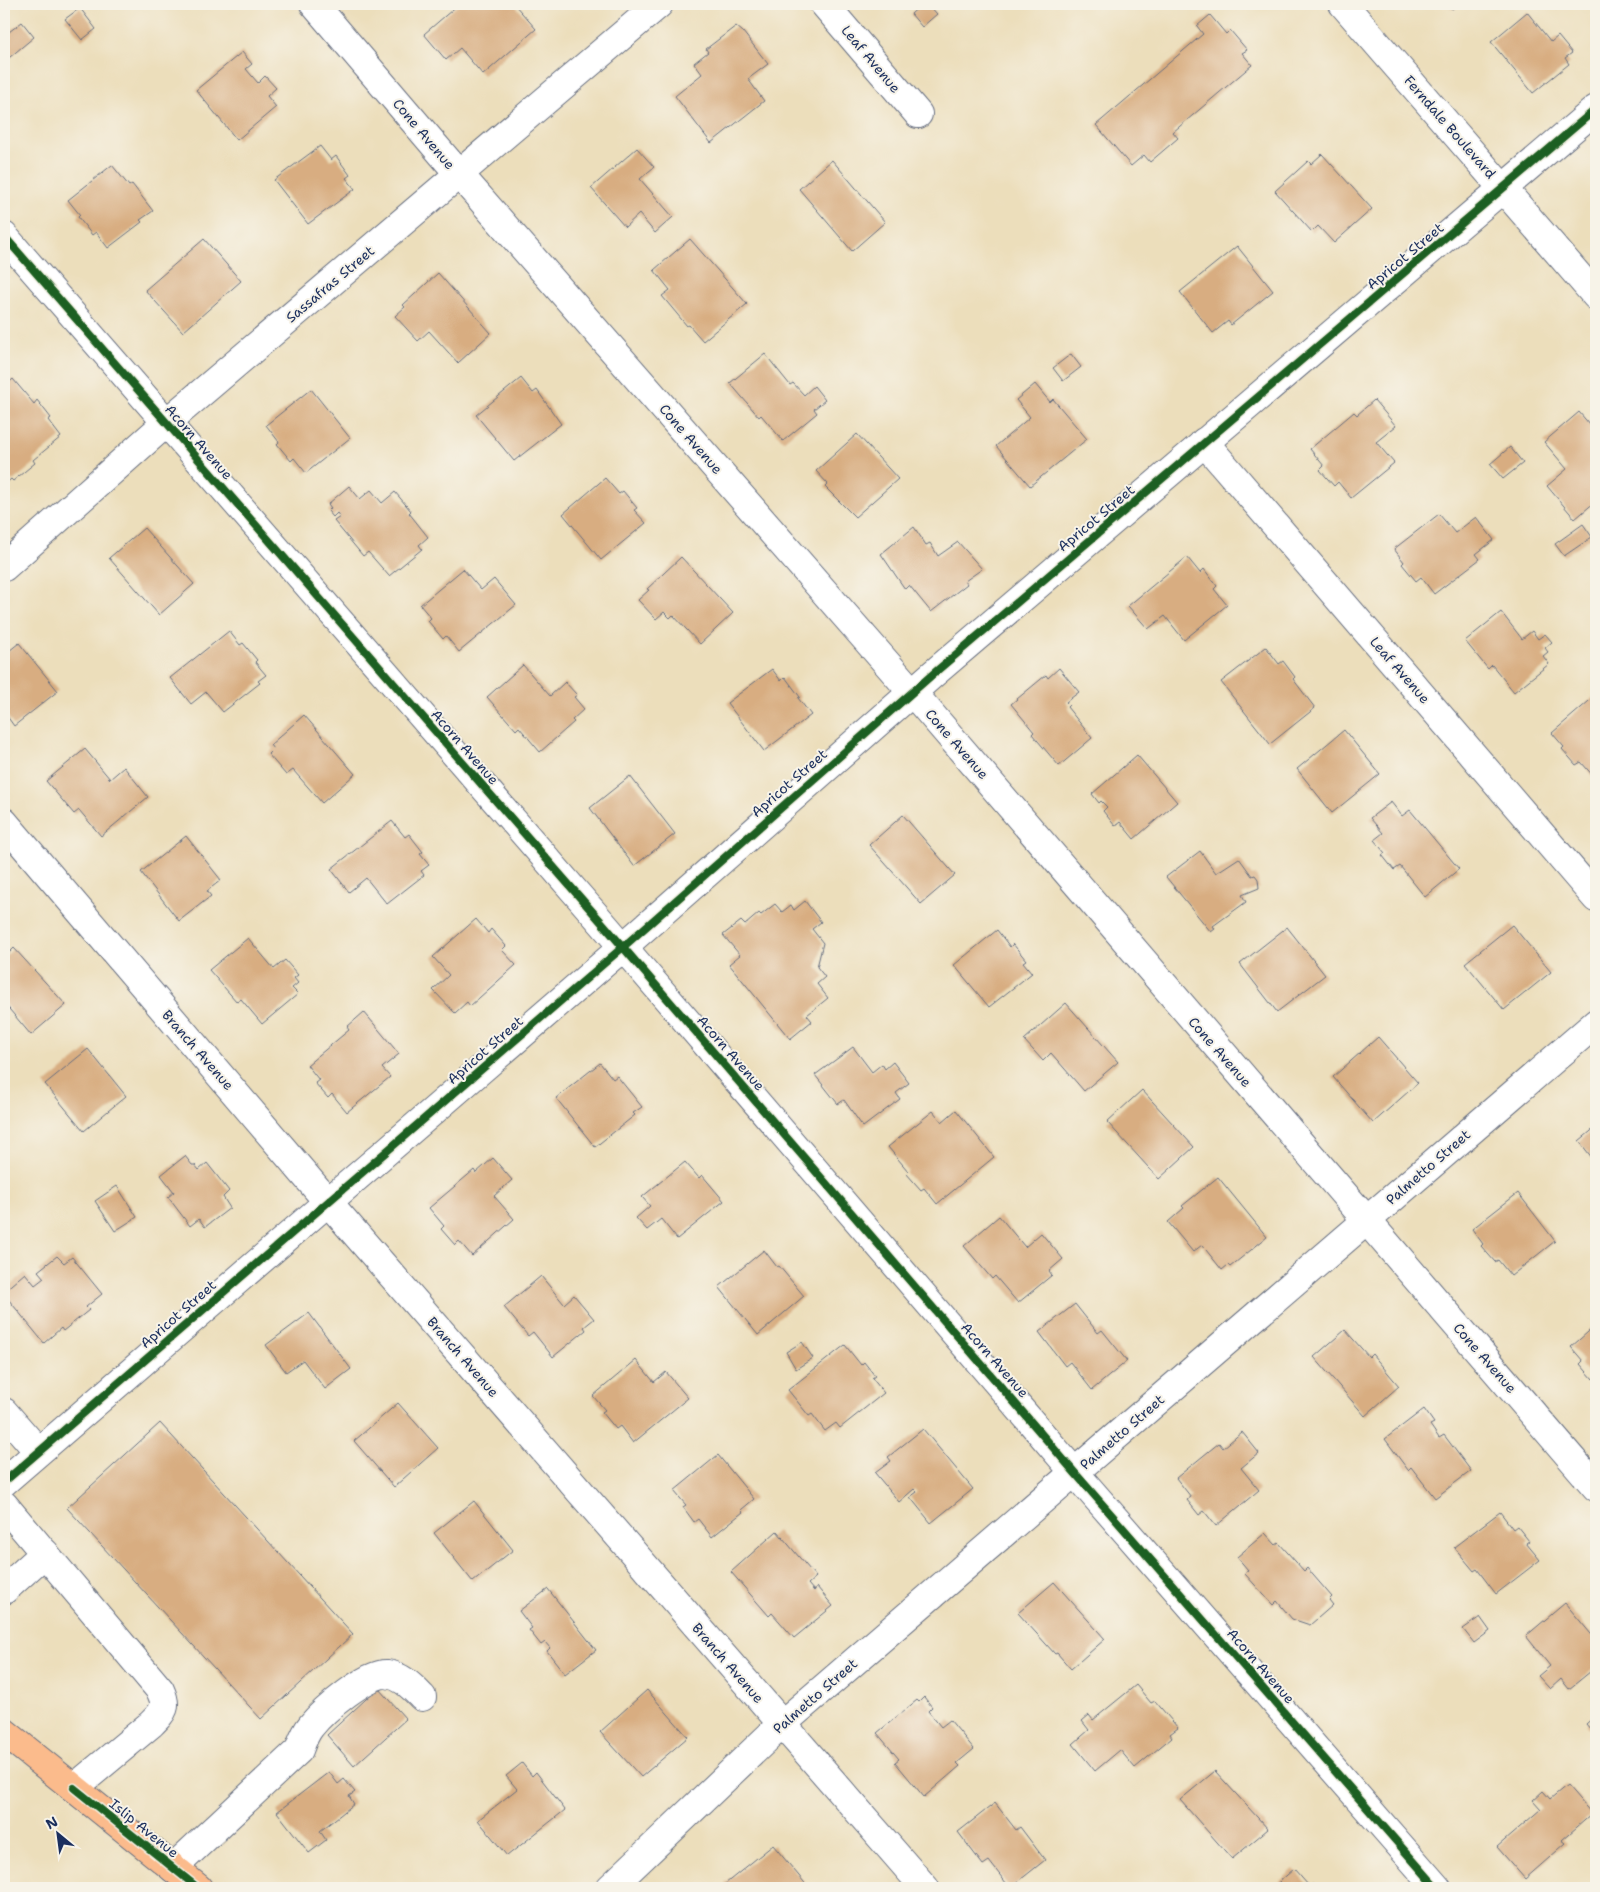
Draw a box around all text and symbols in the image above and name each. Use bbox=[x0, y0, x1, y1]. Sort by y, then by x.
street label: Leaf Avenue bbox=[837, 21, 905, 97]
street label: Ferndale Boulevard bbox=[1400, 72, 1500, 182]
street label: Cone Avenue bbox=[389, 95, 459, 173]
street label: Apricot Street bbox=[1363, 219, 1447, 293]
street label: Sassafras Street bbox=[282, 242, 378, 326]
street label: Cone Avenue bbox=[656, 400, 726, 478]
street label: Acorn Avenue bbox=[161, 401, 237, 483]
street label: Apricot Street bbox=[1054, 481, 1138, 555]
street label: Leaf Avenue bbox=[1366, 633, 1434, 707]
street label: Cone Avenue bbox=[922, 705, 992, 783]
street label: Acorn Avenue bbox=[427, 706, 503, 788]
street label: Apricot Street bbox=[747, 745, 831, 821]
street label: Branch Avenue bbox=[158, 1006, 238, 1094]
street label: Apricot Street bbox=[443, 1012, 527, 1088]
street label: Acorn Avenue bbox=[693, 1012, 769, 1094]
street label: Cone Avenue bbox=[1185, 1013, 1255, 1091]
street label: Palmetto Street bbox=[1382, 1125, 1474, 1209]
street label: Apricot Street bbox=[136, 1276, 220, 1352]
street label: Branch Avenue bbox=[423, 1313, 503, 1401]
street label: Acorn Avenue bbox=[957, 1319, 1033, 1401]
street label: Cone Avenue bbox=[1450, 1319, 1520, 1397]
street label: Palmetto Street bbox=[1076, 1390, 1168, 1474]
street label: Branch Avenue bbox=[688, 1619, 768, 1707]
street label: Acorn Avenue bbox=[1223, 1625, 1299, 1707]
street label: Palmetto Street bbox=[769, 1654, 861, 1738]
street label: Islip Avenue bbox=[106, 1795, 182, 1862]
north arrow bbox=[32, 1810, 82, 1860]
text: N bbox=[42, 1812, 61, 1833]

